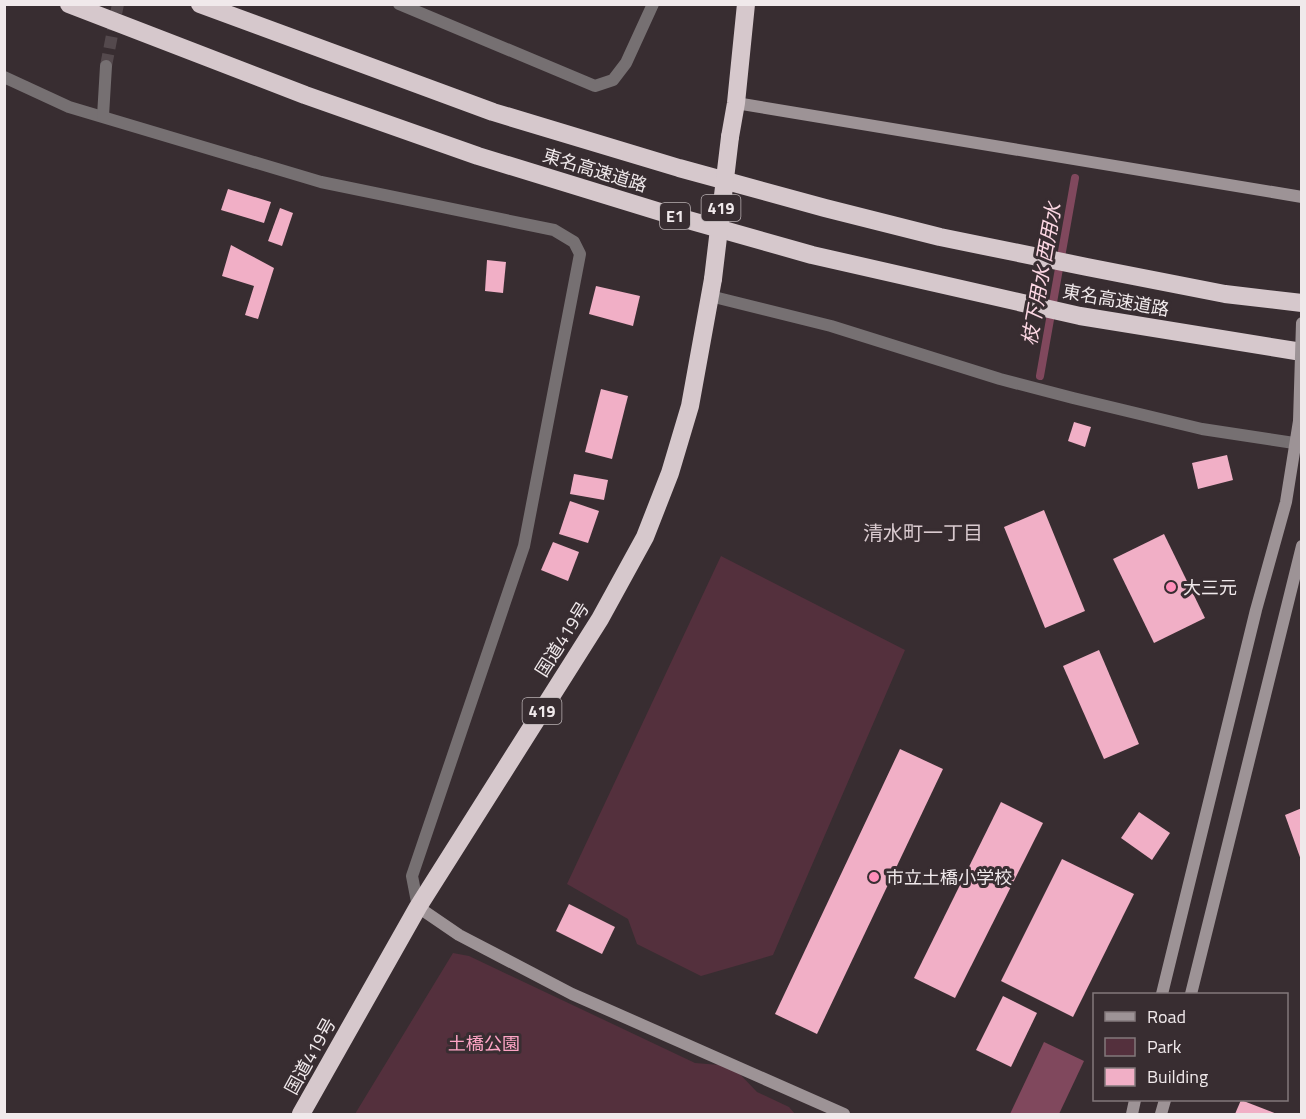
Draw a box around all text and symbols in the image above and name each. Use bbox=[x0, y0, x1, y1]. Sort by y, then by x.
street label: 東名高速道路 bbox=[539, 141, 651, 199]
road number: 419 bbox=[702, 195, 740, 221]
water label: 枝下用水 西用水 bbox=[1013, 198, 1069, 348]
road number: E1 bbox=[660, 203, 690, 229]
street label: 東名高速道路 bbox=[1060, 277, 1172, 323]
district label: 清水町一丁目 bbox=[863, 517, 983, 548]
place label: 大三元 bbox=[1183, 574, 1237, 601]
marker: 大三元 bbox=[1164, 580, 1178, 594]
street label: 国道419号 bbox=[528, 596, 596, 682]
road number: 419 bbox=[522, 698, 562, 724]
place label: 市立土橋小学校 bbox=[886, 864, 1012, 891]
marker: 市立土橋小学校 bbox=[867, 870, 881, 884]
legend bbox=[1093, 993, 1288, 1101]
text: Road bbox=[1147, 1003, 1186, 1030]
street label: 国道419号 bbox=[278, 1013, 342, 1099]
park label: 土橋公園 bbox=[448, 1030, 520, 1057]
text: Park bbox=[1147, 1033, 1182, 1060]
text: Building bbox=[1147, 1063, 1208, 1090]

